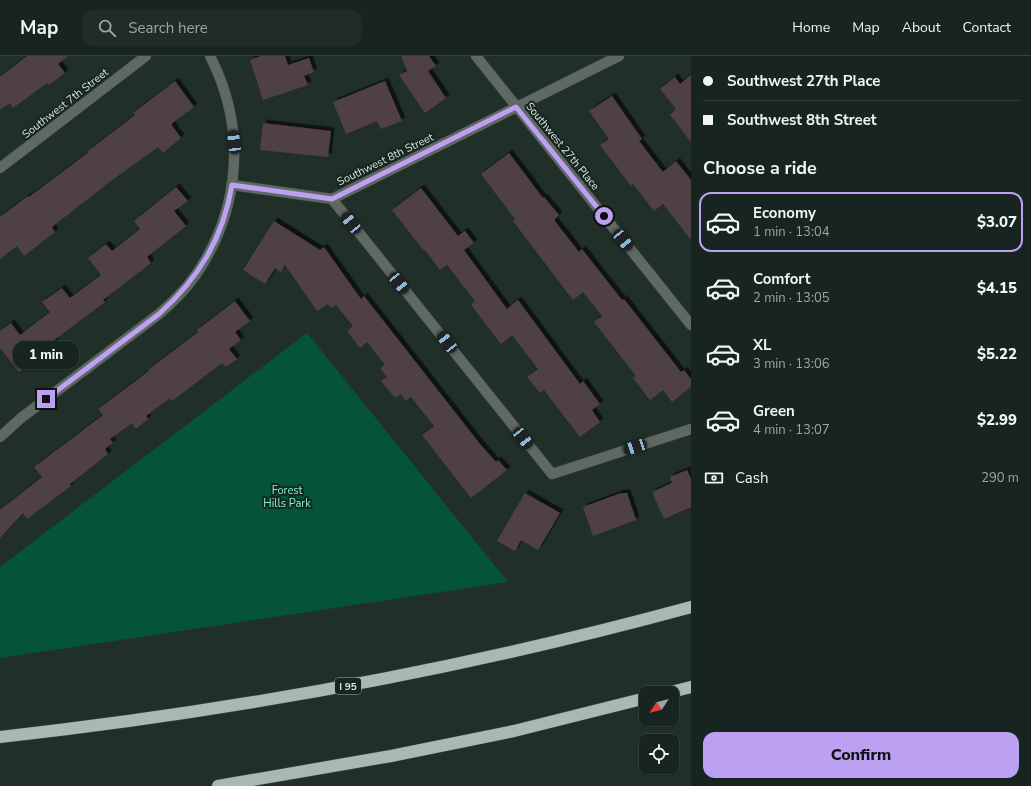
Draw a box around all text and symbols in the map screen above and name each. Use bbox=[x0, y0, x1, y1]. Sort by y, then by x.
search box bbox=[82, 10, 362, 46]
text: Map bbox=[20, 15, 58, 41]
icon: search bbox=[96, 17, 118, 39]
text: Search here bbox=[128, 18, 208, 38]
text: Home bbox=[792, 18, 830, 37]
text: Map bbox=[852, 18, 880, 37]
text: About bbox=[902, 18, 941, 37]
text: Contact bbox=[963, 18, 1011, 37]
street label: Southwest 7th Street bbox=[19, 65, 112, 142]
text: Southwest 27th Place bbox=[727, 71, 881, 91]
street label: Southwest 27th Place bbox=[522, 99, 603, 194]
text: Southwest 8th Street bbox=[727, 110, 877, 130]
car bbox=[227, 129, 241, 155]
street label: Southwest 8th Street bbox=[334, 130, 436, 189]
text: Choose a ride bbox=[703, 156, 817, 180]
text: Economy bbox=[753, 203, 816, 223]
icon: car bbox=[705, 204, 741, 240]
route start bbox=[595, 207, 613, 225]
car bbox=[339, 210, 363, 236]
text: $3.07 bbox=[977, 212, 1017, 232]
text: 1 min · 13:04 bbox=[753, 223, 829, 241]
car bbox=[611, 227, 635, 253]
text: Comfort bbox=[753, 269, 810, 289]
car bbox=[387, 270, 411, 296]
icon: car bbox=[705, 270, 741, 306]
text: $4.15 bbox=[977, 278, 1017, 298]
text: 2 min · 13:05 bbox=[753, 289, 829, 307]
car bbox=[435, 329, 459, 355]
text: XL bbox=[753, 335, 772, 355]
icon: car bbox=[705, 336, 741, 372]
callout: 1 min bbox=[13, 341, 79, 369]
text: $5.22 bbox=[977, 344, 1017, 364]
text: 1 min bbox=[29, 346, 63, 364]
text: 3 min · 13:06 bbox=[753, 355, 829, 373]
route end bbox=[37, 390, 55, 408]
text: Green bbox=[753, 401, 795, 421]
icon: car bbox=[705, 402, 741, 438]
text: $2.99 bbox=[977, 410, 1017, 430]
text: 4 min · 13:07 bbox=[753, 421, 829, 439]
car bbox=[511, 425, 535, 451]
car bbox=[622, 438, 648, 456]
icon: cash bbox=[703, 467, 725, 489]
text: Cash bbox=[735, 468, 769, 488]
text: 290 m bbox=[981, 469, 1019, 487]
park label: Forest Hills Park bbox=[263, 483, 311, 511]
road number: I 95 bbox=[335, 678, 361, 694]
north arrow bbox=[639, 686, 679, 726]
map controls bbox=[639, 686, 679, 774]
button: Confirm bbox=[703, 732, 1019, 778]
button: locate bbox=[639, 734, 679, 774]

